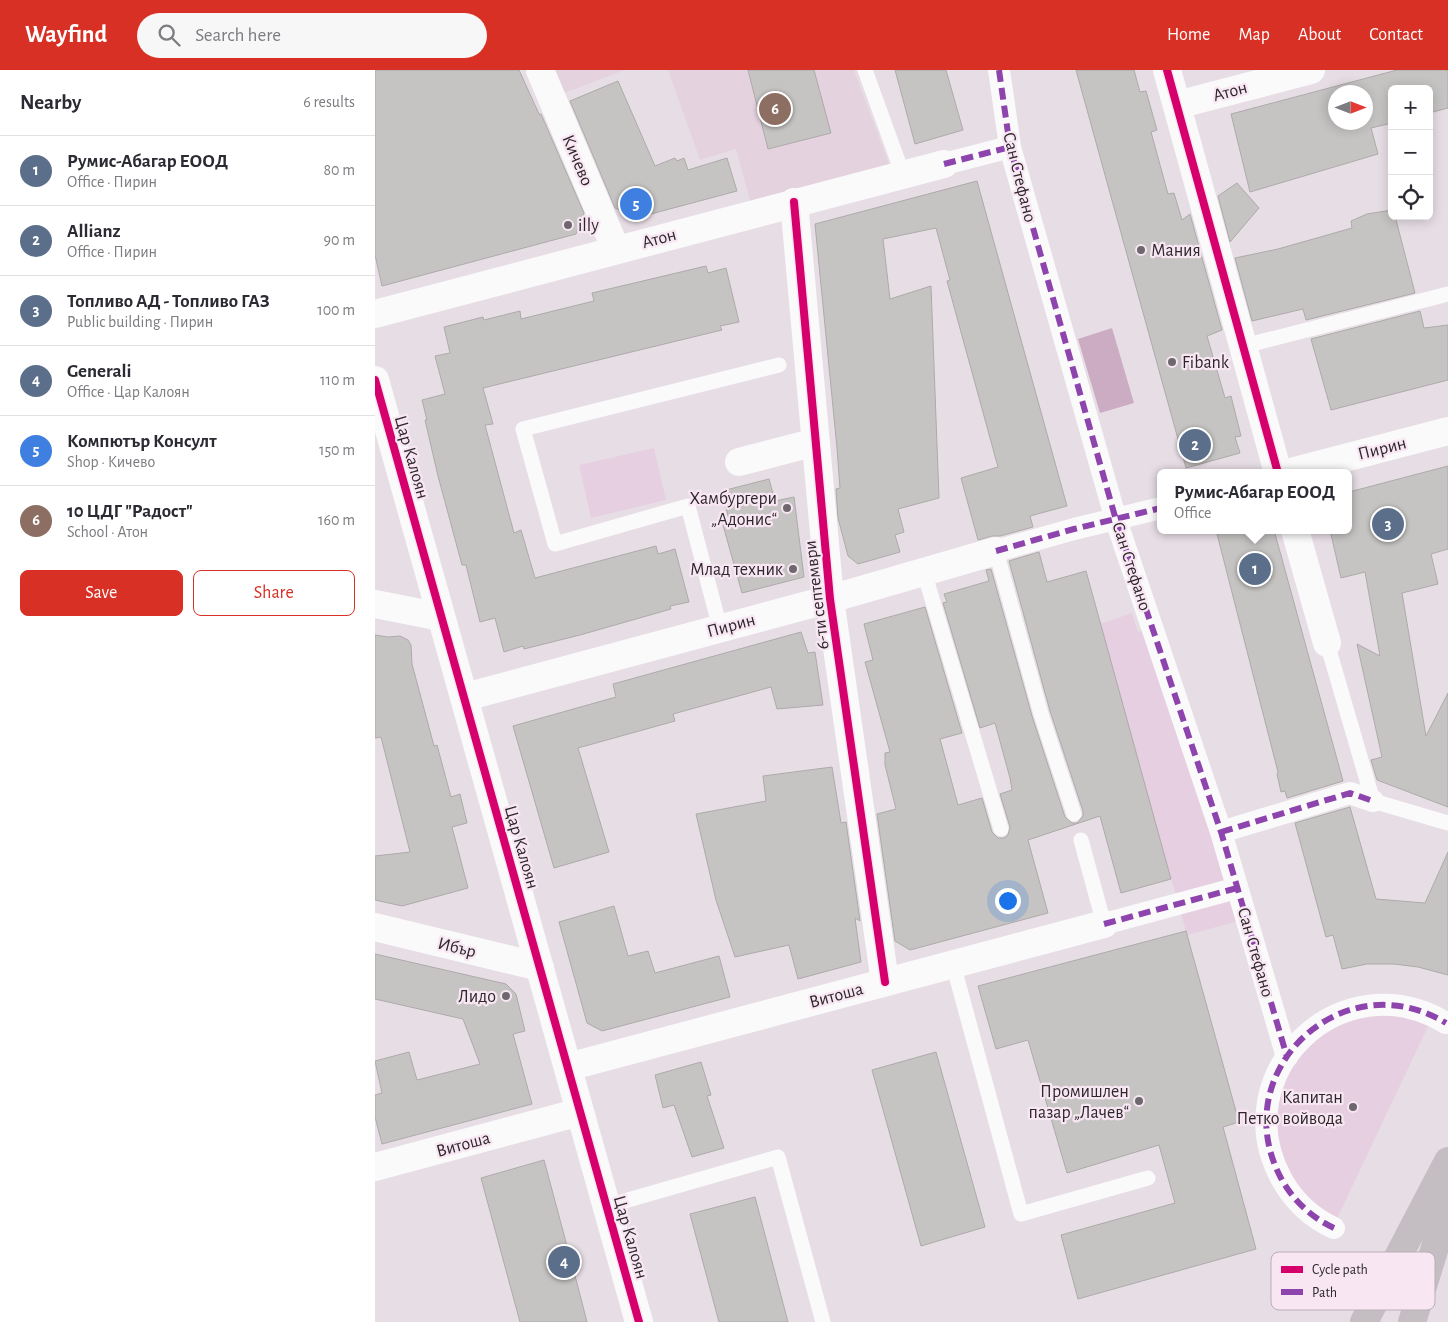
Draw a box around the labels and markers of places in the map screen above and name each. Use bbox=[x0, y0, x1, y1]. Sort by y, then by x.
pin: 6 bbox=[759, 90, 791, 128]
pin: 5 bbox=[620, 185, 652, 223]
place label: illy bbox=[578, 217, 599, 235]
marker: illy bbox=[562, 219, 574, 231]
place label: Мания bbox=[1151, 242, 1201, 260]
marker: Мания bbox=[1135, 244, 1147, 256]
place label: Fibank bbox=[1182, 354, 1230, 372]
marker: Fibank bbox=[1166, 356, 1178, 368]
pin: 2 bbox=[1179, 426, 1211, 464]
place label: Хамбургери „Адонис“ bbox=[690, 489, 777, 529]
marker: Хамбургери „Адонис“ bbox=[781, 502, 793, 514]
pin: 3 bbox=[1372, 505, 1404, 543]
pin: 1 bbox=[1239, 550, 1271, 588]
place label: Млад техник bbox=[690, 561, 784, 579]
marker: Млад техник bbox=[787, 563, 799, 575]
place label: Лидо bbox=[458, 988, 496, 1006]
marker: Лидо bbox=[500, 990, 512, 1002]
place label: Промишлен пазар „Лачев“ bbox=[1029, 1083, 1129, 1122]
place label: Капитан Петко войвода bbox=[1237, 1089, 1343, 1128]
marker: Промишлен пазар „Лачев“ bbox=[1133, 1095, 1145, 1107]
marker: Капитан Петко войвода bbox=[1347, 1101, 1359, 1113]
pin: 4 bbox=[548, 1243, 580, 1281]

